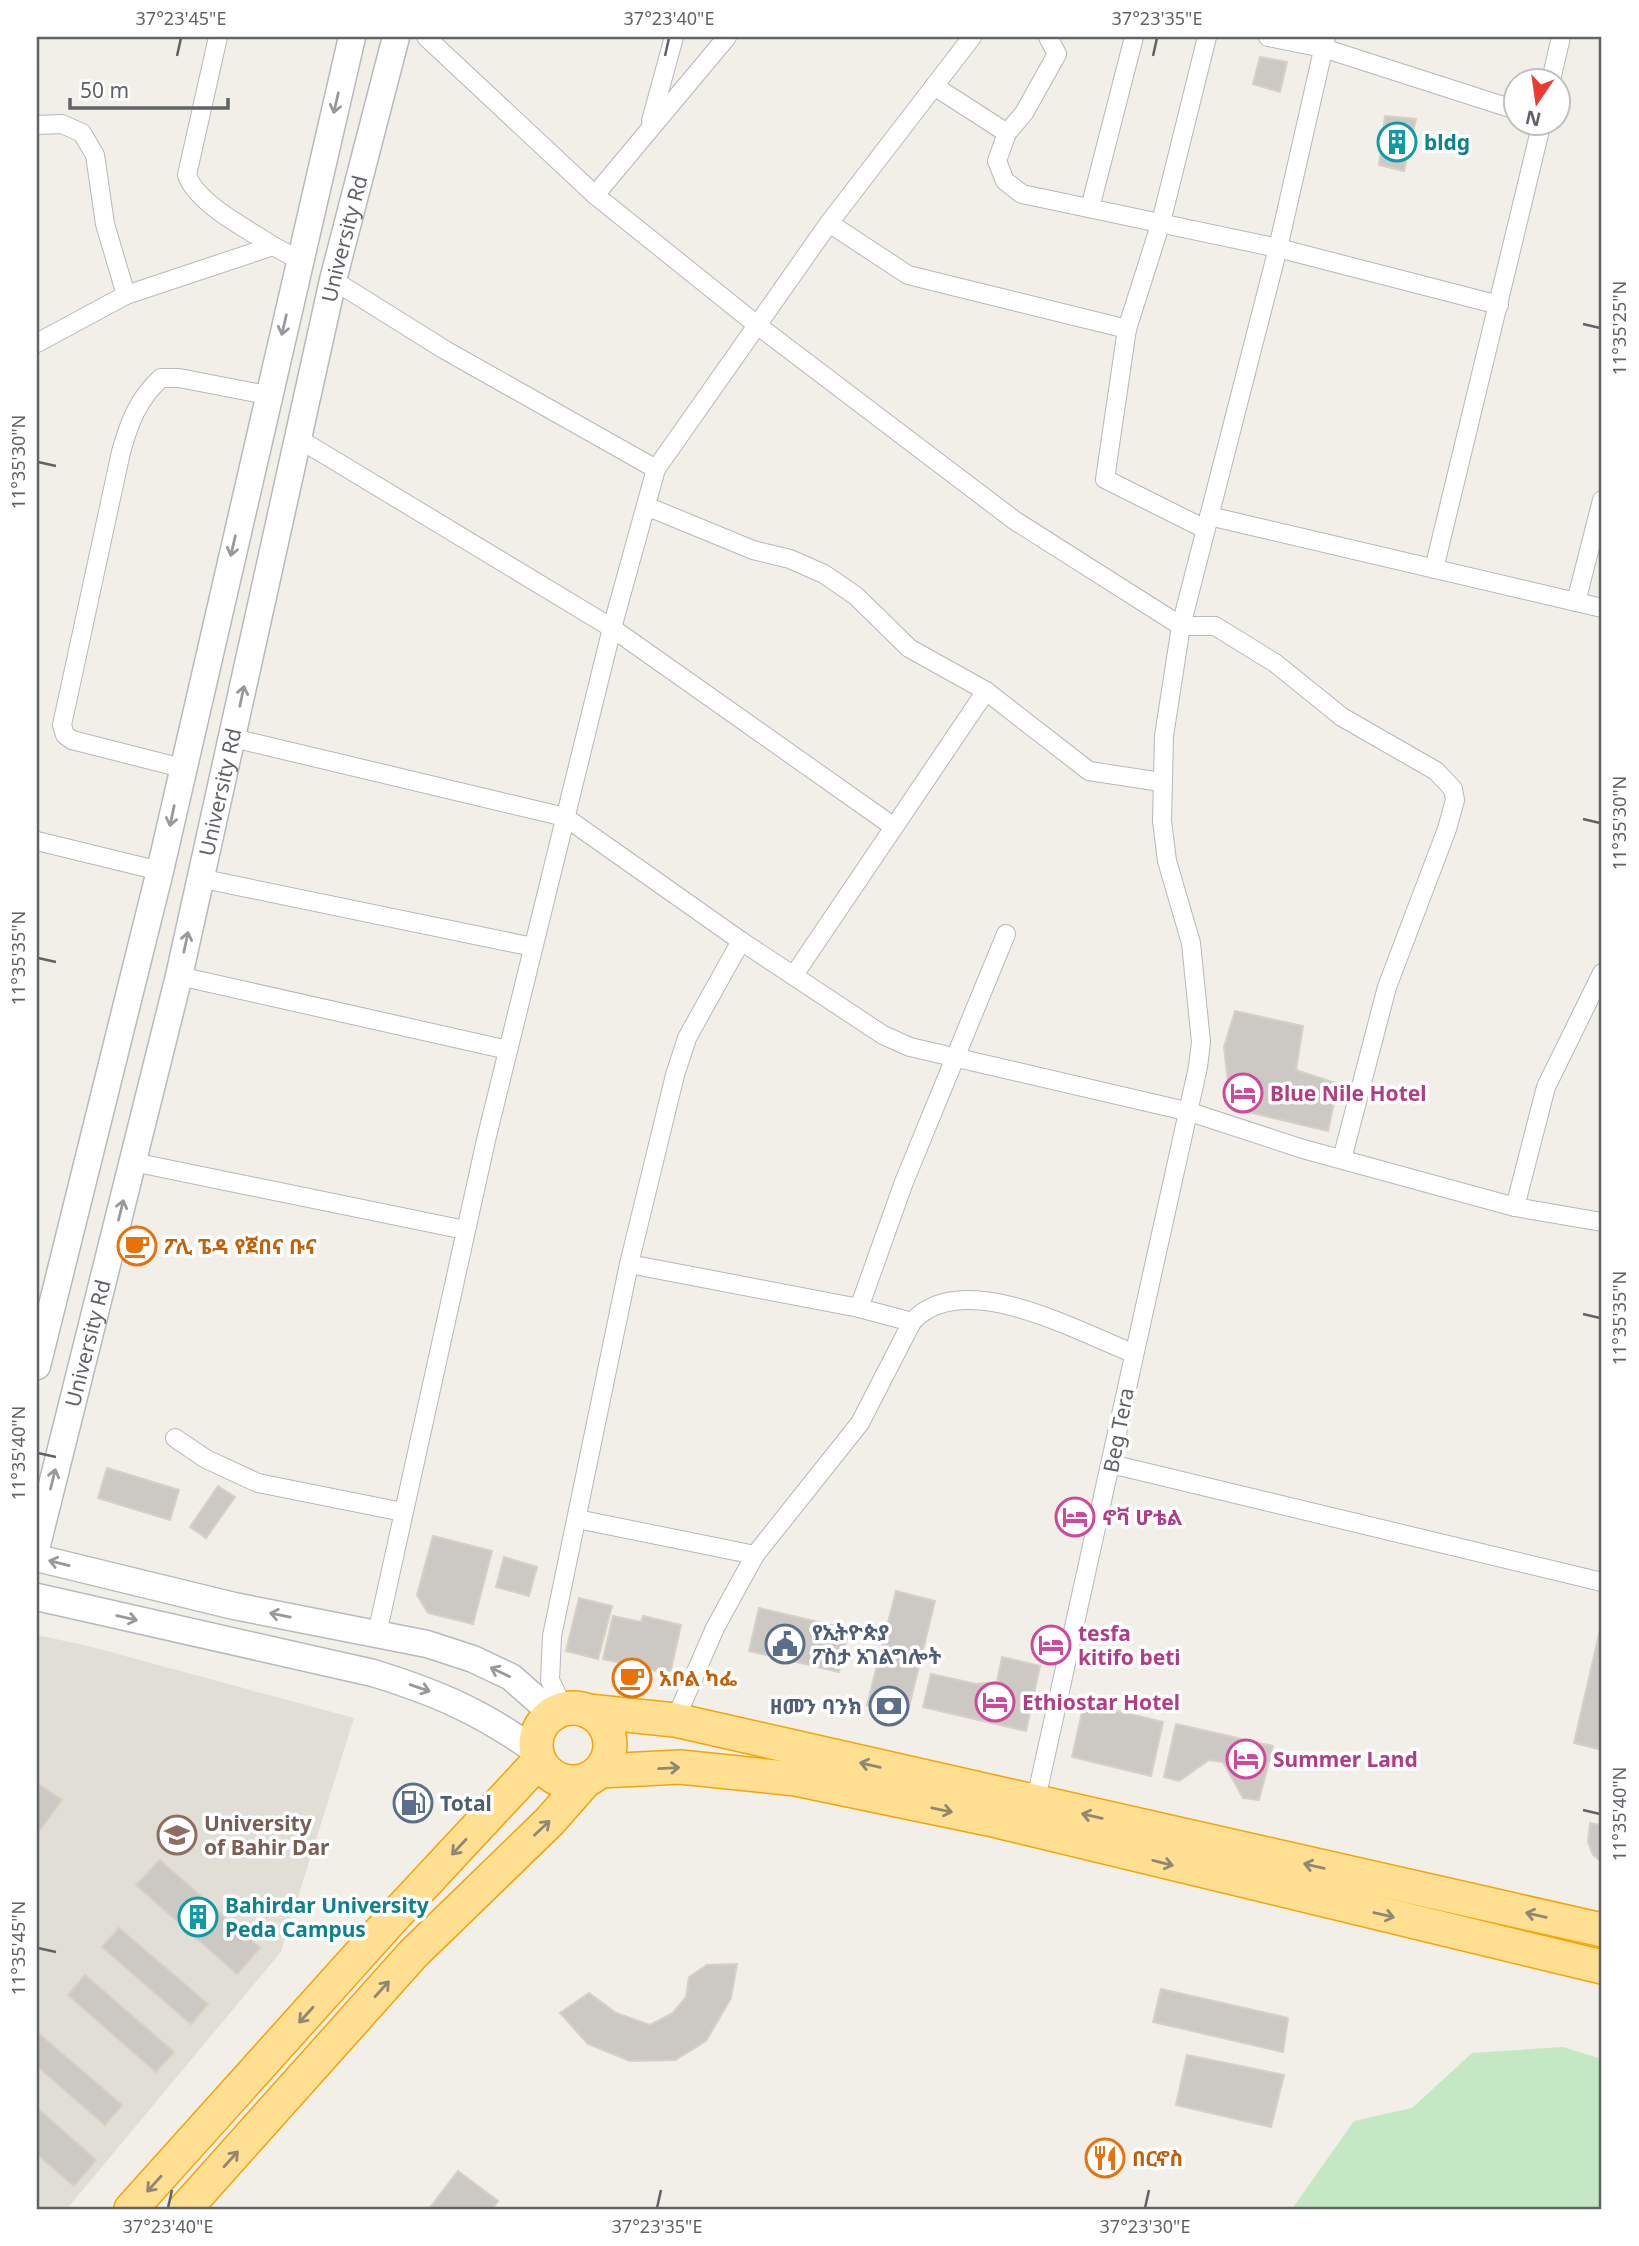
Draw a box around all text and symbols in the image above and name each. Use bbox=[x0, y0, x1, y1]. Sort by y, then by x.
text: 37°23'45"E bbox=[136, 6, 226, 30]
text: 37°23'40"E bbox=[624, 6, 714, 30]
text: 37°23'35"E bbox=[1112, 6, 1202, 30]
scale bar bbox=[70, 66, 228, 110]
north arrow bbox=[1502, 66, 1572, 136]
text: 50 m bbox=[80, 76, 129, 104]
one-way arrow bbox=[329, 91, 342, 114]
text: N bbox=[1523, 104, 1544, 133]
building icon: bldg bbox=[1376, 121, 1418, 163]
place label: bldg bbox=[1424, 128, 1470, 156]
street label: University Rd bbox=[314, 172, 374, 305]
text: 11°35'25"N bbox=[1607, 281, 1631, 375]
one-way arrow bbox=[276, 313, 289, 335]
text: 11°35'30"N bbox=[6, 415, 30, 509]
one-way arrow bbox=[225, 534, 239, 557]
one-way arrow bbox=[236, 685, 249, 708]
street label: University Rd bbox=[192, 725, 247, 859]
text: 11°35'30"N bbox=[1607, 776, 1631, 870]
one-way arrow bbox=[164, 804, 178, 827]
text: 11°35'35"N bbox=[6, 911, 30, 1005]
one-way arrow bbox=[179, 931, 193, 954]
hotel icon: Blue Nile Hotel bbox=[1222, 1072, 1264, 1114]
place label: Blue Nile Hotel bbox=[1270, 1079, 1427, 1107]
one-way arrow bbox=[115, 1200, 128, 1222]
cafe icon: ፖሊ ፔዳ የጀበና ቡና bbox=[116, 1225, 158, 1267]
place label: ፖሊ ፔዳ የጀበና ቡና bbox=[164, 1232, 317, 1260]
text: 11°35'35"N bbox=[1607, 1271, 1631, 1365]
street label: University Rd bbox=[58, 1277, 117, 1410]
street label: Beg Tera bbox=[1096, 1385, 1140, 1475]
text: 11°35'40"N bbox=[6, 1406, 30, 1500]
one-way arrow bbox=[47, 1468, 60, 1490]
hotel icon: ኖቫ ሆቴል bbox=[1054, 1496, 1096, 1538]
place label: ኖቫ ሆቴል bbox=[1102, 1503, 1183, 1531]
one-way arrow bbox=[48, 1556, 71, 1569]
one-way arrow bbox=[269, 1608, 292, 1622]
one-way arrow bbox=[115, 1612, 138, 1625]
place label: የኢትዮጵያ ፖስታ አገልግሎት bbox=[812, 1618, 941, 1670]
place label: tesfa kitifo beti bbox=[1078, 1619, 1181, 1671]
public building icon: የኢትዮጵያ ፖስታ አገልግሎት bbox=[764, 1623, 806, 1665]
hotel icon: tesfa kitifo beti bbox=[1030, 1624, 1072, 1666]
cafe icon: አቦል ካፌ bbox=[611, 1657, 653, 1699]
place label: አቦል ካፌ bbox=[659, 1664, 737, 1692]
one-way arrow bbox=[490, 1665, 511, 1678]
hotel icon: Ethiostar Hotel bbox=[974, 1681, 1016, 1723]
one-way arrow bbox=[408, 1683, 430, 1695]
bank icon: ዘመን ባንክ bbox=[868, 1685, 910, 1727]
place label: Ethiostar Hotel bbox=[1022, 1688, 1180, 1716]
place label: ዘመን ባንክ bbox=[770, 1692, 862, 1720]
hotel icon: Summer Land bbox=[1225, 1738, 1267, 1780]
place label: Summer Land bbox=[1273, 1745, 1418, 1773]
one-way arrow bbox=[859, 1758, 882, 1771]
one-way arrow bbox=[657, 1762, 680, 1775]
text: 11°35'40"N bbox=[1607, 1767, 1631, 1861]
fuel station icon: Total bbox=[392, 1782, 434, 1824]
place label: Total bbox=[440, 1789, 492, 1817]
one-way arrow bbox=[930, 1803, 953, 1817]
one-way arrow bbox=[1081, 1808, 1104, 1822]
place label: University of Bahir Dar bbox=[204, 1809, 330, 1861]
school or university icon: University of Bahir Dar bbox=[156, 1814, 198, 1856]
one-way arrow bbox=[533, 1819, 550, 1836]
one-way arrow bbox=[451, 1838, 468, 1855]
one-way arrow bbox=[1151, 1857, 1174, 1870]
one-way arrow bbox=[1303, 1858, 1326, 1872]
place label: Bahirdar University Peda Campus bbox=[225, 1891, 429, 1943]
building icon: Bahirdar University Peda Campus bbox=[177, 1896, 219, 1938]
text: 11°35'45"N bbox=[6, 1901, 30, 1995]
one-way arrow bbox=[1525, 1908, 1548, 1922]
one-way arrow bbox=[1372, 1909, 1395, 1922]
one-way arrow bbox=[374, 1980, 390, 1998]
one-way arrow bbox=[298, 2006, 314, 2024]
restaurant icon: በርኖስ bbox=[1084, 2137, 1126, 2179]
place label: በርኖስ bbox=[1132, 2144, 1183, 2172]
one-way arrow bbox=[223, 2150, 239, 2168]
one-way arrow bbox=[145, 2175, 162, 2192]
text: 37°23'40"E bbox=[123, 2214, 213, 2238]
text: 37°23'35"E bbox=[612, 2214, 702, 2238]
text: 37°23'30"E bbox=[1100, 2214, 1190, 2238]

